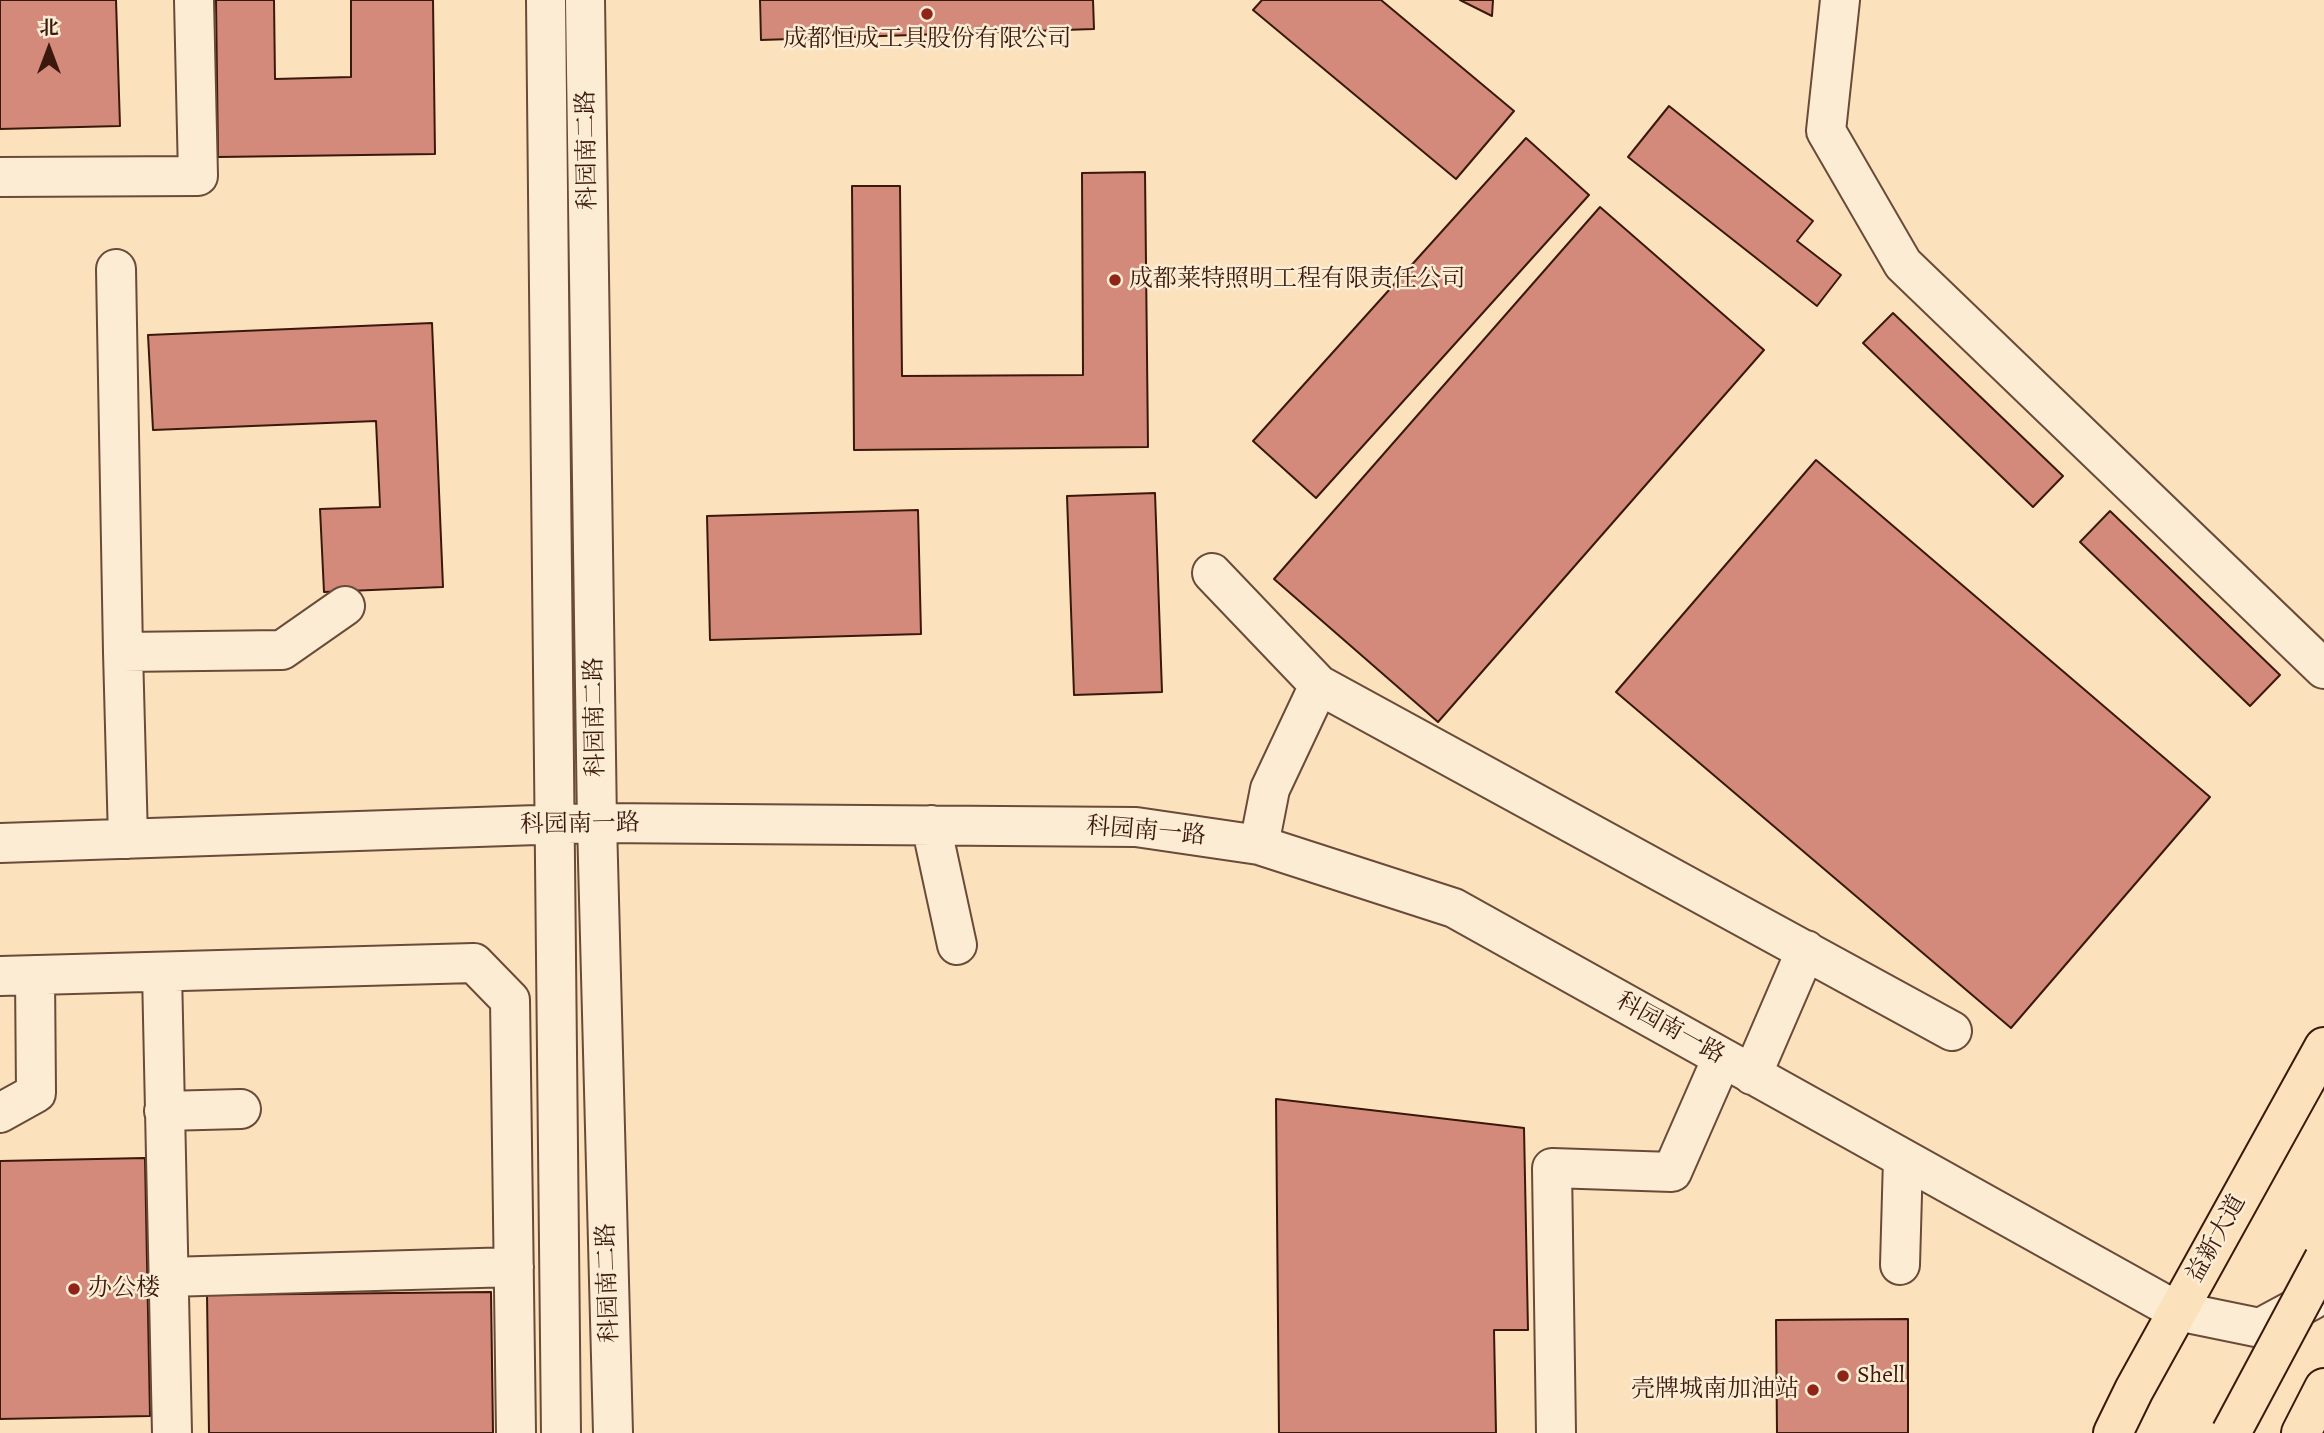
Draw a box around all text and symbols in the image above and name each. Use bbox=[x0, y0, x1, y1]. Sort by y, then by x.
marker: 成都恒成工具股份有限公司 bbox=[919, 6, 935, 22]
north arrow bbox=[14, 14, 84, 84]
text: 北 bbox=[39, 15, 59, 41]
place label: 成都恒成工具股份有限公司 bbox=[783, 26, 1071, 54]
street label: 科园南二路 bbox=[573, 90, 603, 210]
place label: 成都莱特照明工程有限责任公司 bbox=[1129, 266, 1465, 294]
marker: 成都莱特照明工程有限责任公司 bbox=[1107, 272, 1123, 288]
street label: 科园南二路 bbox=[581, 657, 611, 777]
street label: 科园南一路 bbox=[520, 810, 640, 840]
street label: 科园南一路 bbox=[1085, 812, 1207, 852]
street label: 科园南一路 bbox=[1611, 987, 1729, 1071]
street label: 益新大道 bbox=[2181, 1190, 2253, 1288]
street label: 科园南二路 bbox=[593, 1223, 625, 1343]
place label: 办公楼 bbox=[88, 1275, 160, 1303]
marker: 办公楼 bbox=[66, 1281, 82, 1297]
place label: Shell bbox=[1857, 1362, 1905, 1390]
marker: Shell bbox=[1835, 1368, 1851, 1384]
place label: 壳牌城南加油站 bbox=[1631, 1376, 1799, 1404]
marker: 壳牌城南加油站 bbox=[1805, 1382, 1821, 1398]

